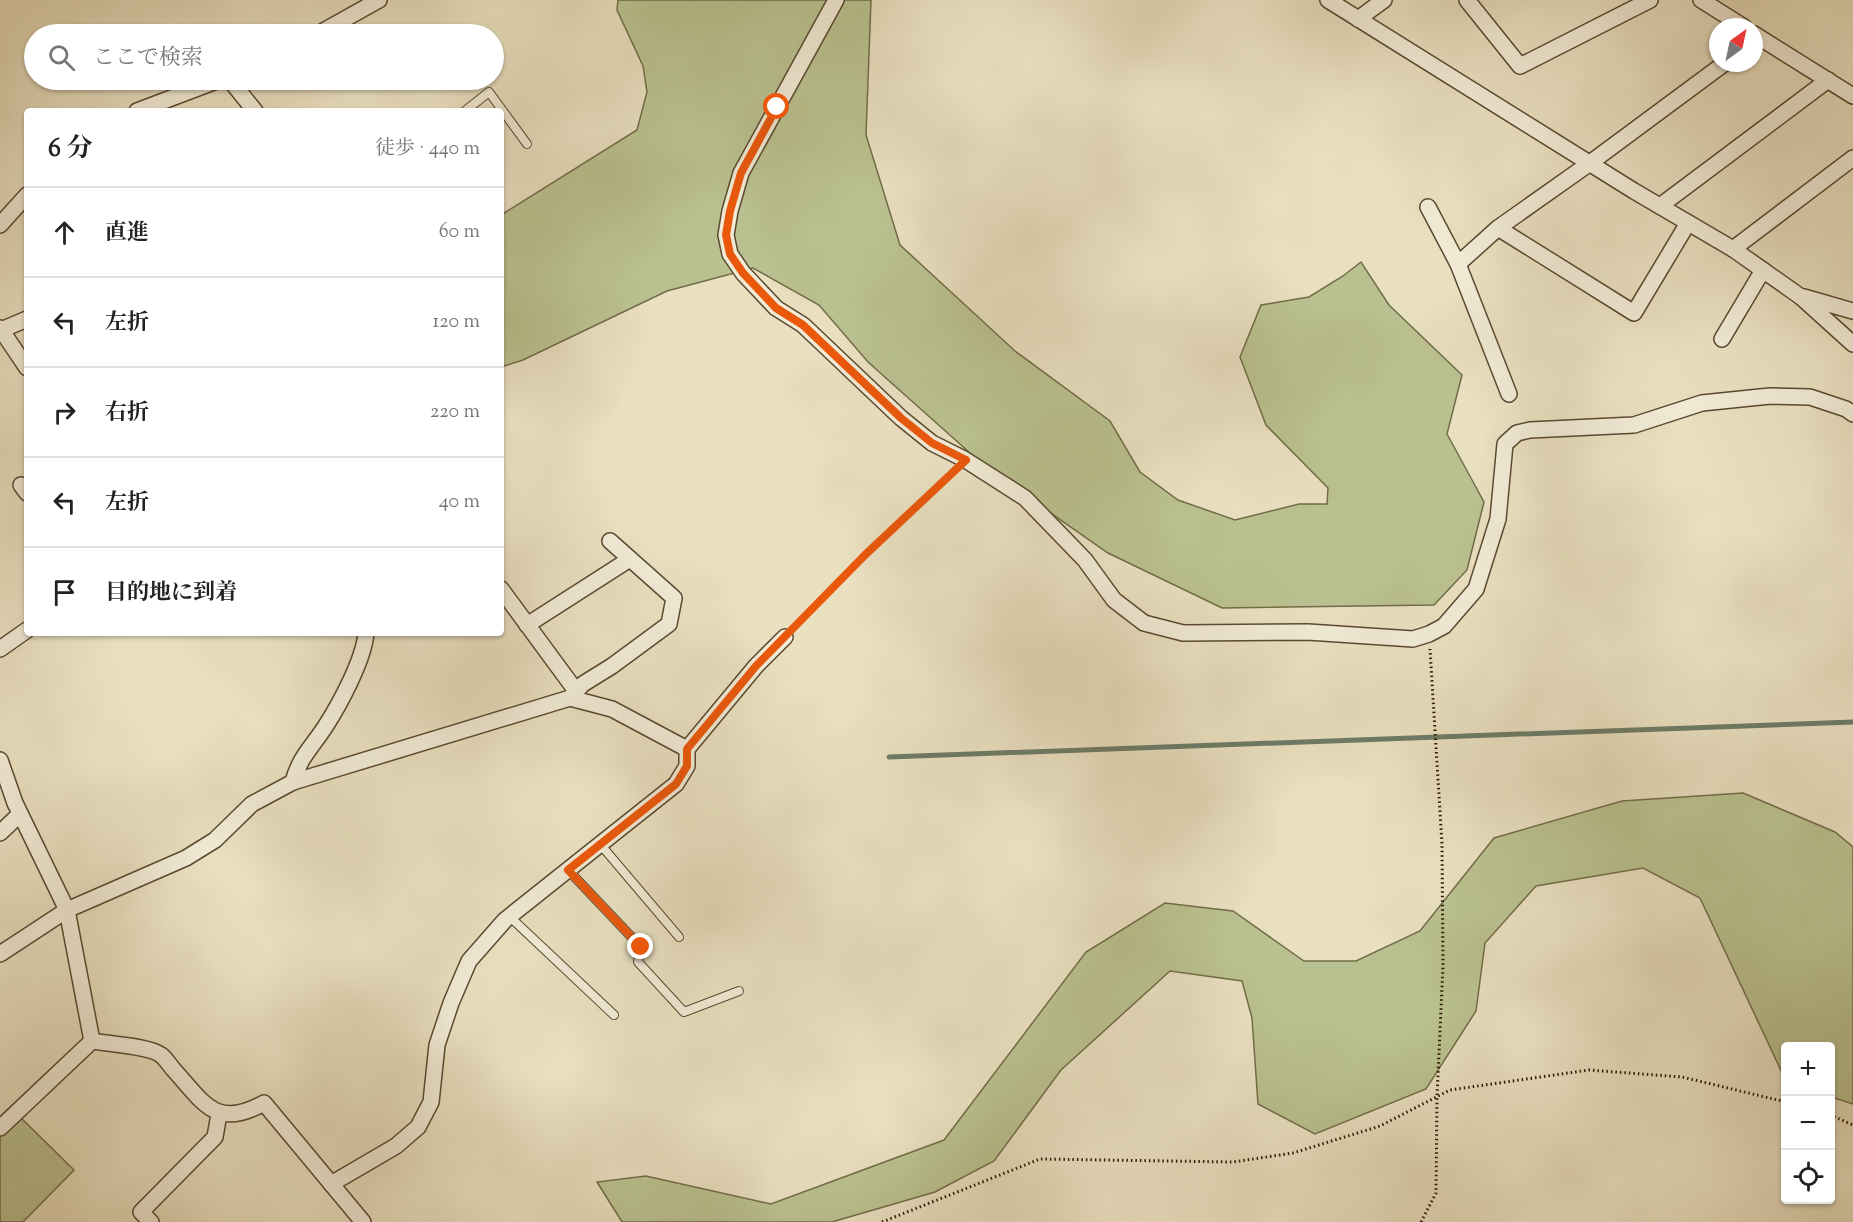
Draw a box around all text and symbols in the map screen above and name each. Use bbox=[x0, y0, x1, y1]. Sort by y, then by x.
north arrow bbox=[1709, 18, 1763, 72]
search box bbox=[24, 24, 504, 90]
icon: search bbox=[45, 41, 78, 74]
text: ここで検索 bbox=[93, 43, 203, 75]
route start bbox=[763, 93, 789, 119]
text: 6 分 bbox=[48, 131, 92, 168]
text: 徒歩 · 440 m bbox=[375, 135, 480, 164]
icon: ahead bbox=[48, 216, 81, 249]
text: 直進 bbox=[105, 218, 149, 250]
text: 60 m bbox=[439, 218, 480, 247]
icon: left bbox=[48, 306, 81, 339]
text: 左折 bbox=[105, 308, 149, 340]
text: 120 m bbox=[432, 308, 480, 337]
icon: right bbox=[48, 396, 81, 429]
text: 右折 bbox=[105, 398, 149, 430]
text: 220 m bbox=[430, 398, 480, 427]
icon: left bbox=[48, 486, 81, 519]
text: 左折 bbox=[105, 488, 149, 520]
text: 40 m bbox=[439, 488, 480, 517]
icon: arrive bbox=[48, 576, 81, 609]
text: 目的地に到着 bbox=[105, 578, 237, 610]
route end bbox=[627, 933, 653, 959]
map controls bbox=[1781, 1042, 1835, 1204]
button: + bbox=[1781, 1042, 1835, 1096]
button: − bbox=[1781, 1096, 1835, 1150]
button: locate bbox=[1781, 1150, 1835, 1204]

